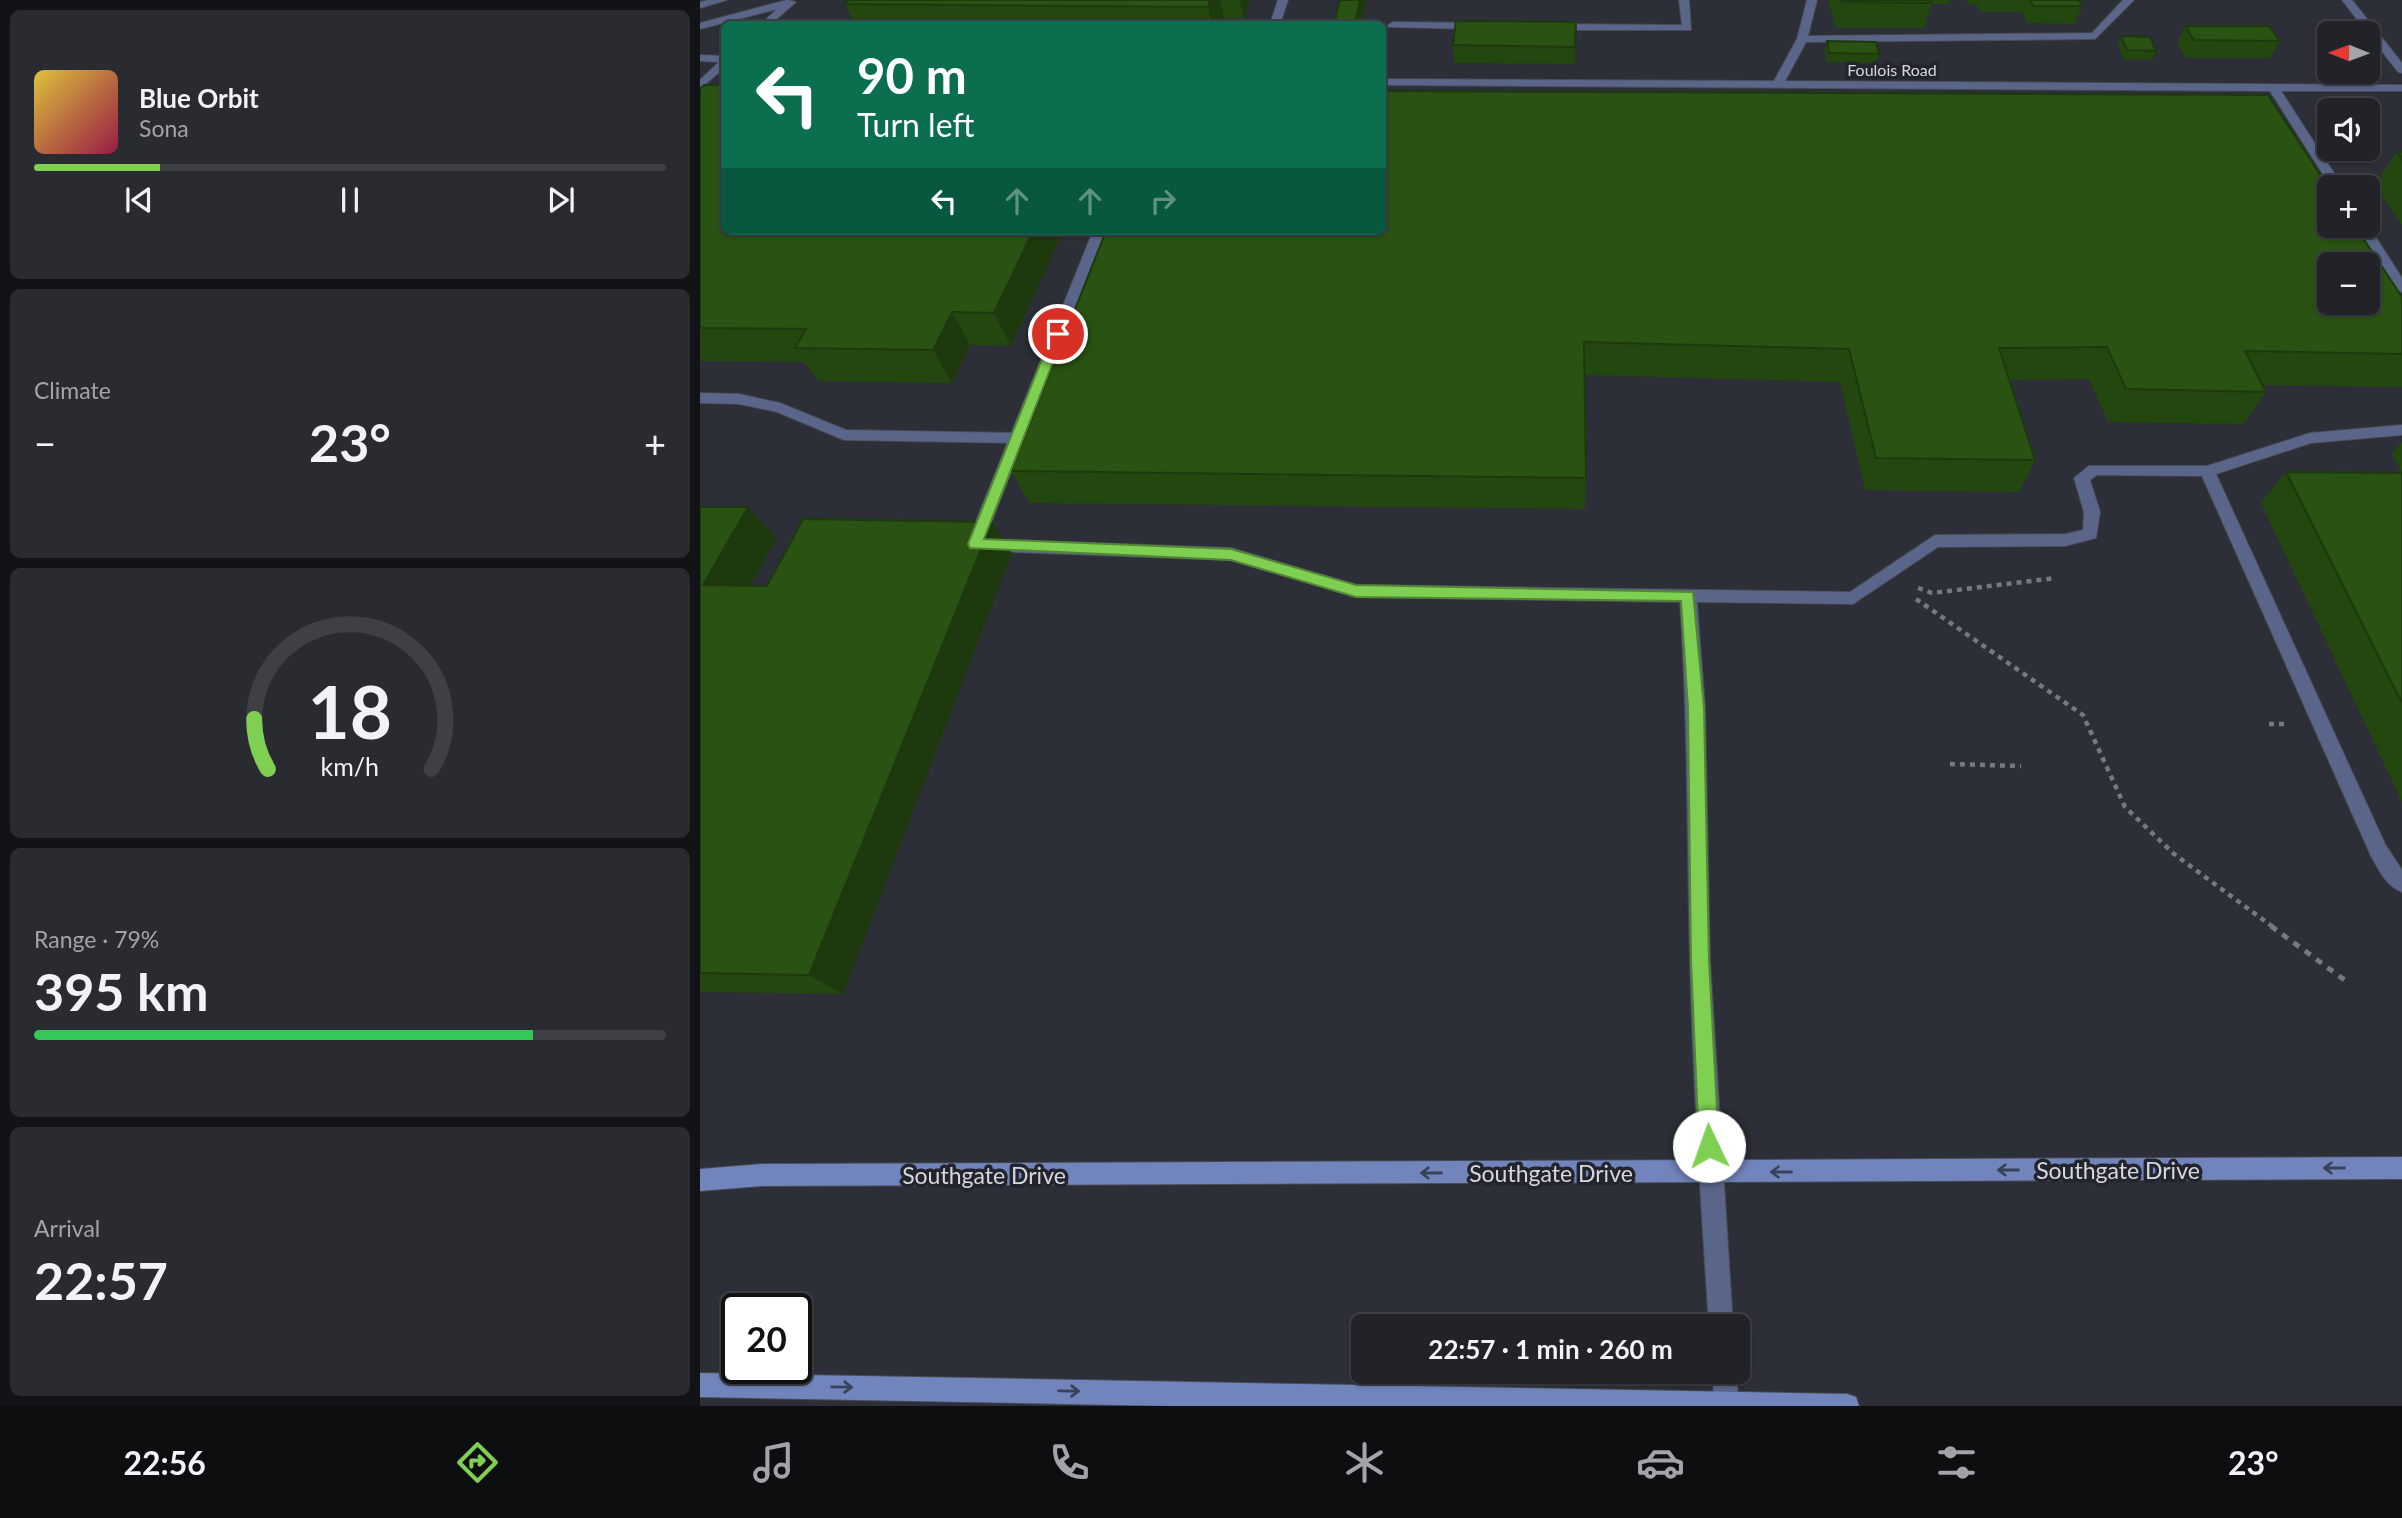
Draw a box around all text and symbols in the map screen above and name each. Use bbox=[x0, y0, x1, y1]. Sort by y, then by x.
north arrow bbox=[2317, 21, 2380, 84]
map controls bbox=[2317, 21, 2380, 315]
text: 90 m bbox=[857, 46, 967, 104]
icon: left bbox=[742, 49, 833, 140]
street label: Foulois Road bbox=[1847, 60, 1937, 79]
text: Blue Orbit bbox=[139, 82, 259, 114]
button: sound bbox=[2317, 98, 2380, 161]
text: Turn left bbox=[857, 105, 974, 144]
text: Sona bbox=[139, 114, 189, 142]
button: + bbox=[2317, 175, 2380, 238]
icon: previous bbox=[120, 181, 158, 219]
icon: pause bbox=[331, 181, 369, 219]
icon: next bbox=[542, 181, 580, 219]
icon: left bbox=[925, 182, 963, 220]
icon: ahead bbox=[998, 182, 1036, 220]
icon: ahead bbox=[1071, 182, 1109, 220]
icon: right bbox=[1144, 182, 1182, 220]
button: − bbox=[2317, 252, 2380, 315]
pin bbox=[1028, 304, 1088, 364]
icon: arrive bbox=[1039, 315, 1077, 353]
text: Climate bbox=[34, 376, 111, 404]
text: 23° bbox=[309, 411, 391, 473]
text: − bbox=[34, 420, 56, 466]
text: + bbox=[644, 420, 666, 466]
text: 18 bbox=[308, 667, 392, 755]
text: km/h bbox=[321, 751, 379, 781]
text: Range · 79% bbox=[34, 925, 159, 953]
text: 395 km bbox=[34, 960, 208, 1022]
position arrow bbox=[1672, 1109, 1746, 1183]
street label: Southgate Drive bbox=[2036, 1156, 2200, 1184]
street label: Southgate Drive bbox=[1469, 1159, 1633, 1187]
street label: Southgate Drive bbox=[902, 1161, 1066, 1189]
one-way arrow bbox=[2323, 1161, 2346, 1175]
one-way arrow bbox=[1997, 1163, 2020, 1177]
one-way arrow bbox=[1770, 1165, 1793, 1179]
one-way arrow bbox=[1420, 1166, 1443, 1180]
text: Arrival bbox=[34, 1214, 100, 1242]
text: 22:57 bbox=[34, 1249, 168, 1311]
speed limit sign: 20 bbox=[721, 1293, 812, 1384]
text: 22:57 · 1 min · 260 m bbox=[1428, 1333, 1673, 1365]
one-way arrow bbox=[830, 1380, 853, 1394]
one-way arrow bbox=[1057, 1385, 1080, 1398]
icon: directions bbox=[453, 1438, 502, 1487]
icon: music bbox=[749, 1438, 798, 1487]
icon: phone bbox=[1045, 1438, 1094, 1487]
icon: climate bbox=[1340, 1438, 1389, 1487]
icon: car bbox=[1636, 1438, 1685, 1487]
icon: filters bbox=[1932, 1438, 1981, 1487]
text: 22:56 bbox=[123, 1443, 206, 1482]
text: 23° bbox=[2228, 1443, 2278, 1482]

